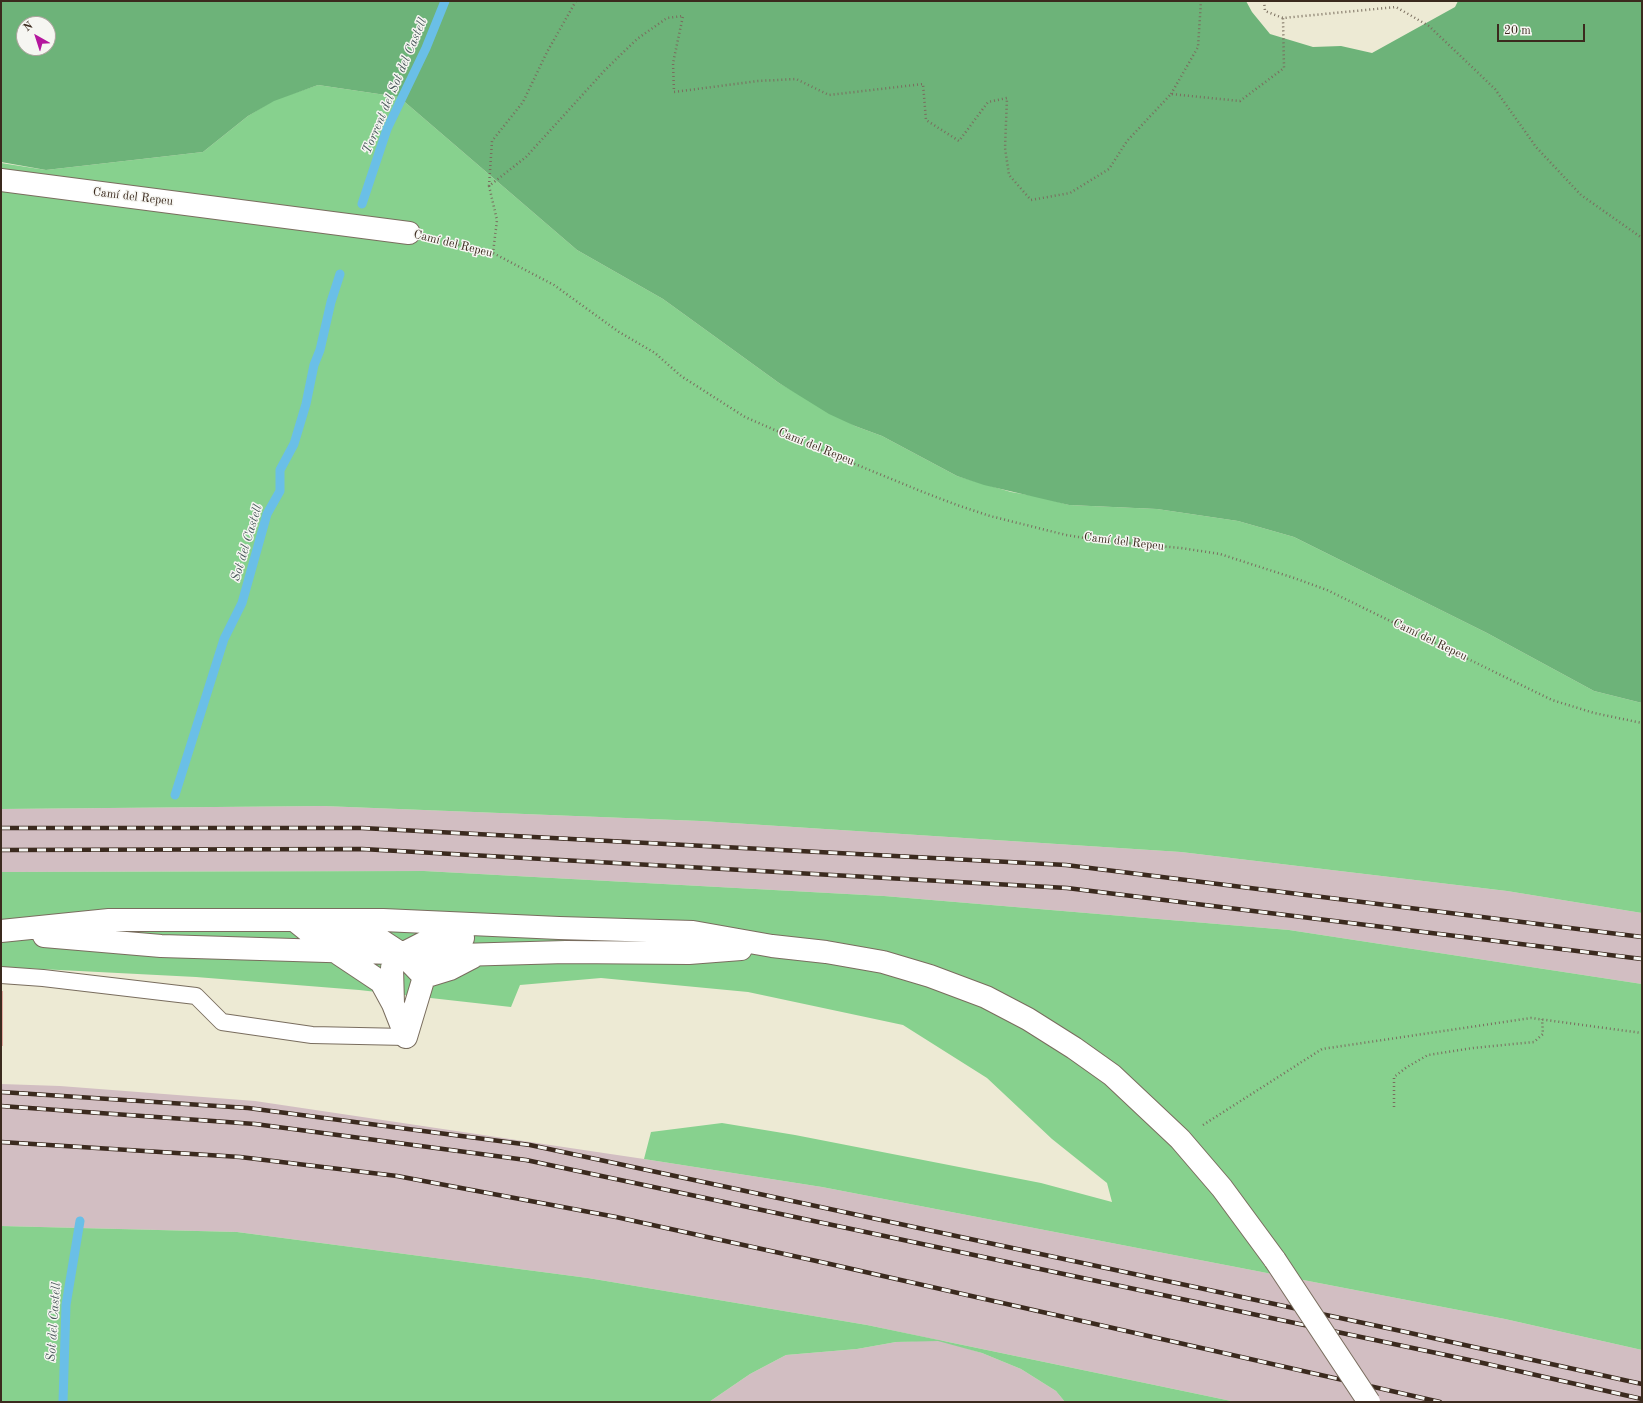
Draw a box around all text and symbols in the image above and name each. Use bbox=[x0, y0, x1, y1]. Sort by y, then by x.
north arrow bbox=[16, 16, 56, 56]
water label: Torrent del Sot del Castell bbox=[359, 16, 431, 156]
scale bar bbox=[1499, 16, 1587, 42]
text: N bbox=[22, 20, 35, 34]
text: 20 m bbox=[1504, 25, 1531, 37]
street label: Camí del Repeu bbox=[92, 185, 174, 209]
street label: Camí del Repeu bbox=[412, 227, 494, 261]
street label: Camí del Repeu bbox=[776, 425, 856, 469]
water label: Sot del Castell bbox=[228, 503, 266, 583]
street label: Camí del Repeu bbox=[1083, 530, 1165, 554]
street label: Camí del Repeu bbox=[1391, 616, 1469, 664]
water label: Sot del Castell bbox=[43, 1282, 65, 1362]

